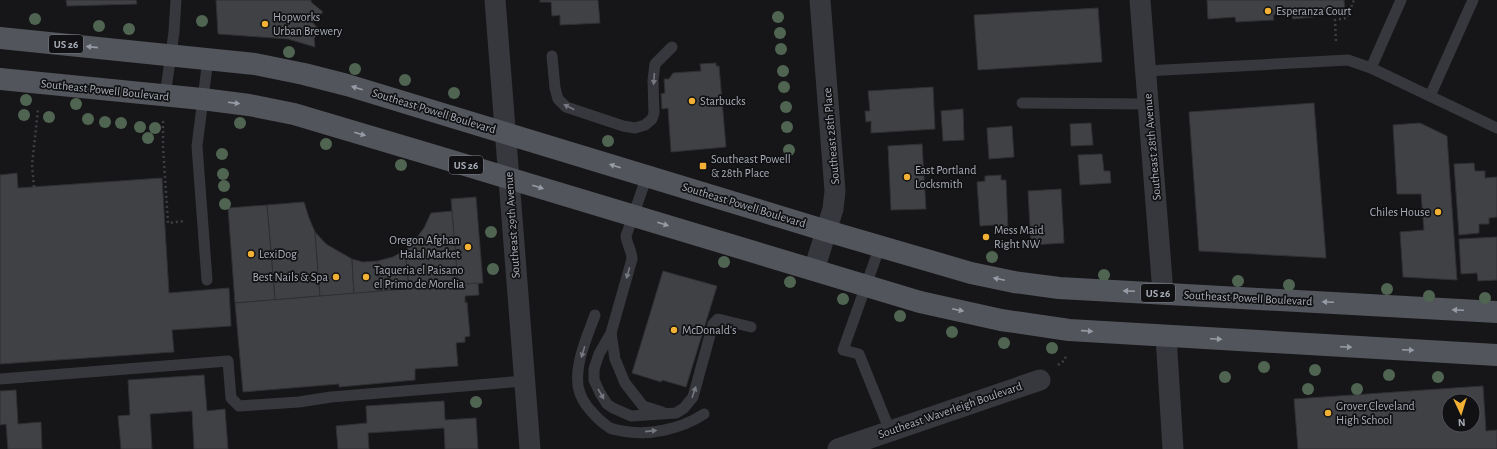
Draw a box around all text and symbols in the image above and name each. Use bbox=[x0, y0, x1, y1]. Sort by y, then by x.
place label: Esperanza Court bbox=[1276, 5, 1351, 17]
marker: Esperanza Court bbox=[1263, 6, 1273, 16]
place label: Hopworks Urban Brewery bbox=[273, 11, 342, 38]
marker: Hopworks Urban Brewery bbox=[260, 19, 270, 29]
road number: US 26 bbox=[49, 35, 83, 53]
one-way arrow bbox=[85, 44, 98, 50]
one-way arrow bbox=[650, 73, 657, 85]
street label: Southeast Powell Boulevard bbox=[40, 77, 170, 103]
one-way arrow bbox=[350, 85, 362, 91]
street label: Southeast Powell Boulevard bbox=[371, 86, 497, 136]
street label: Southeast 28th Place bbox=[821, 87, 841, 185]
street label: Southeast 28th Avenue bbox=[1141, 93, 1163, 201]
place label: Starbucks bbox=[700, 95, 746, 107]
marker: Starbucks bbox=[687, 96, 697, 106]
one-way arrow bbox=[228, 100, 240, 106]
one-way arrow bbox=[563, 104, 575, 110]
one-way arrow bbox=[354, 131, 366, 137]
place label: Southeast Powell & 28th Place bbox=[711, 153, 791, 179]
road number: US 26 bbox=[449, 156, 483, 174]
marker: Southeast Powell & 28th Place bbox=[698, 161, 708, 171]
one-way arrow bbox=[609, 163, 621, 169]
place label: East Portland Locksmith bbox=[915, 164, 976, 190]
street label: Southeast 29th Avenue bbox=[502, 171, 522, 279]
marker: East Portland Locksmith bbox=[902, 172, 912, 182]
street label: Southeast Powell Boulevard bbox=[681, 180, 807, 230]
one-way arrow bbox=[533, 184, 545, 190]
place label: Chiles House bbox=[1370, 206, 1430, 218]
marker: Chiles House bbox=[1433, 207, 1443, 217]
one-way arrow bbox=[657, 221, 669, 227]
place label: Mess Maid Right NW bbox=[994, 224, 1044, 250]
marker: Mess Maid Right NW bbox=[981, 232, 991, 242]
place label: Oregon Afghan Halal Market bbox=[389, 234, 460, 260]
marker: Oregon Afghan Halal Market bbox=[463, 242, 473, 252]
place label: LexiDog bbox=[259, 248, 297, 260]
marker: LexiDog bbox=[246, 249, 256, 259]
place label: Taqueria el Paisano el Primo de Morelia bbox=[374, 264, 465, 290]
one-way arrow bbox=[625, 268, 631, 280]
place label: Best Nails & Spa bbox=[252, 271, 328, 283]
marker: Best Nails & Spa bbox=[331, 272, 341, 282]
marker: Taqueria el Paisano el Primo de Morelia bbox=[361, 272, 371, 282]
one-way arrow bbox=[993, 275, 1006, 281]
road number: US 26 bbox=[1141, 284, 1175, 302]
one-way arrow bbox=[1123, 288, 1135, 295]
street label: Southeast Powell Boulevard bbox=[1183, 289, 1313, 307]
one-way arrow bbox=[1322, 299, 1334, 306]
one-way arrow bbox=[1452, 306, 1464, 313]
one-way arrow bbox=[952, 308, 965, 314]
place label: McDonald's bbox=[682, 324, 736, 336]
marker: McDonald's bbox=[669, 325, 679, 335]
one-way arrow bbox=[1081, 327, 1093, 334]
one-way arrow bbox=[1210, 336, 1223, 342]
one-way arrow bbox=[1340, 343, 1352, 350]
one-way arrow bbox=[580, 347, 586, 359]
one-way arrow bbox=[1402, 347, 1414, 354]
street label: Southeast Waverleigh Boulevard bbox=[877, 380, 1023, 440]
one-way arrow bbox=[691, 385, 697, 397]
one-way arrow bbox=[598, 388, 605, 400]
north arrow bbox=[1441, 393, 1481, 433]
place label: Grover Cleveland High School bbox=[1336, 400, 1415, 426]
marker: Grover Cleveland High School bbox=[1323, 408, 1333, 418]
text: N bbox=[1457, 417, 1466, 428]
one-way arrow bbox=[645, 428, 657, 435]

